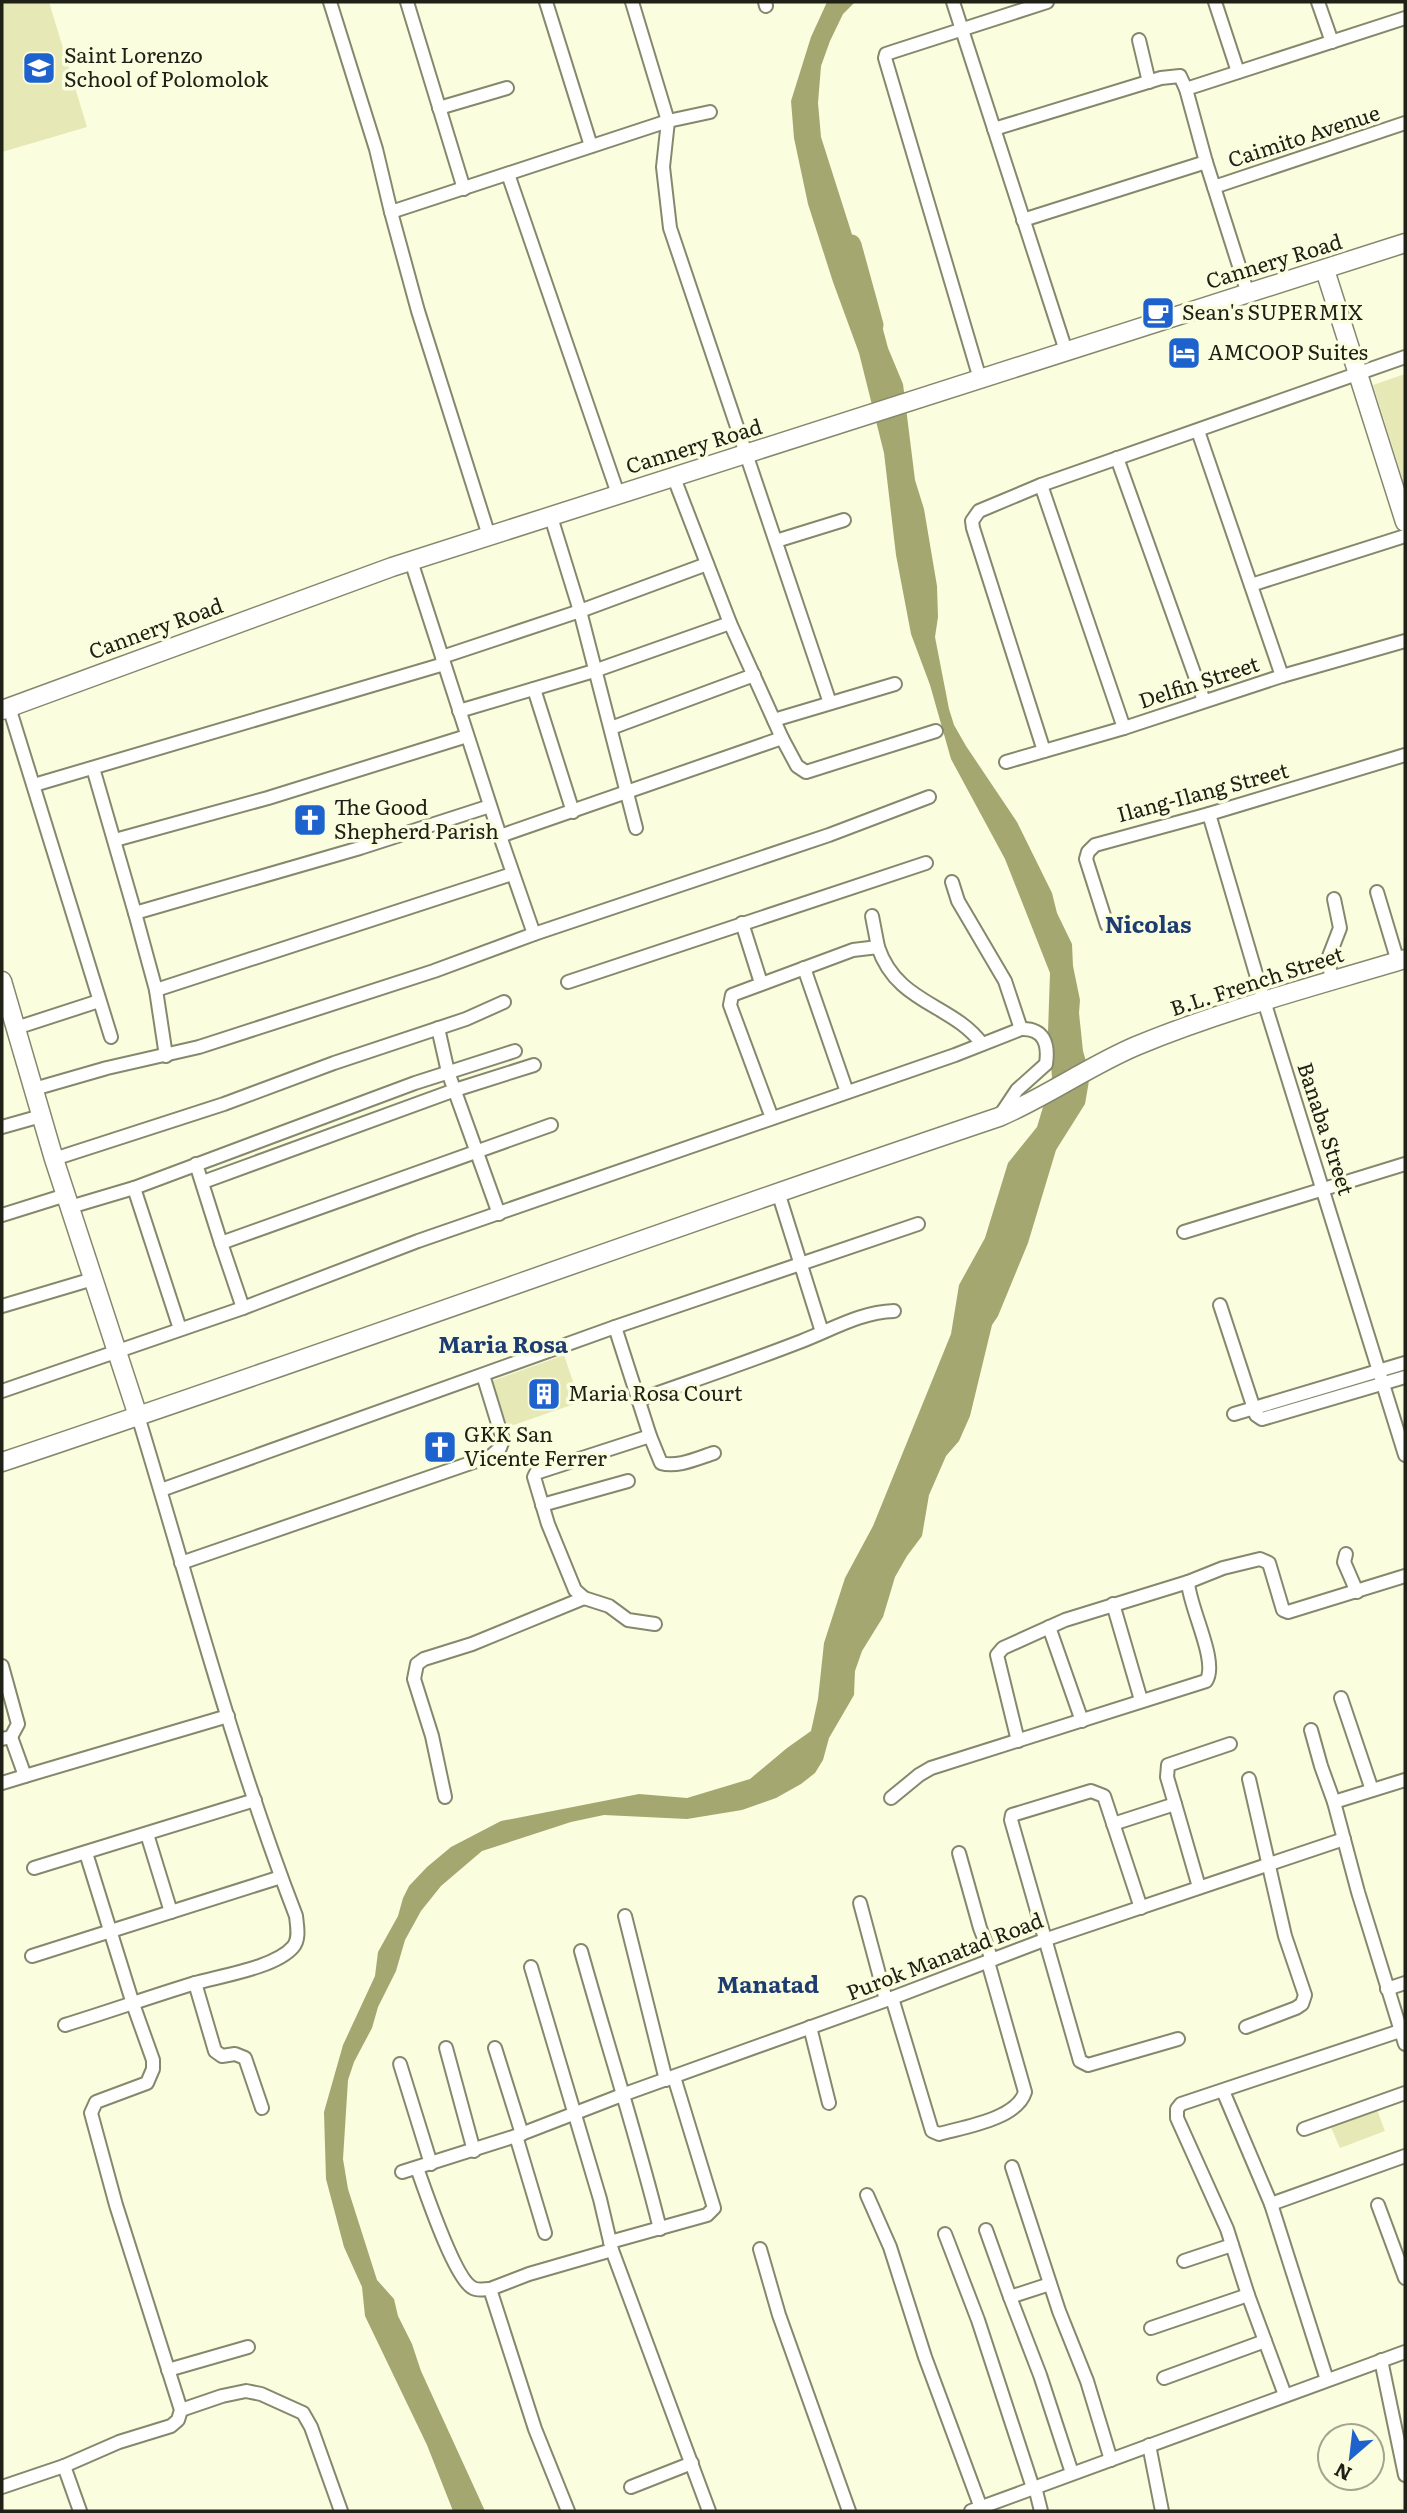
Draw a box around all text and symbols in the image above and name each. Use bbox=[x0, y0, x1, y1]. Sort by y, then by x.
place label: Saint Lorenzo School of Polomolok bbox=[64, 38, 268, 93]
school or university icon: Saint Lorenzo School of Polomolok bbox=[20, 49, 58, 87]
street label: Caimito Avenue bbox=[1223, 95, 1383, 174]
street label: Cannery Road bbox=[1201, 224, 1345, 295]
cafe icon: Sean's SUPERMIX bbox=[1139, 294, 1177, 332]
place label: Sean's SUPERMIX bbox=[1182, 295, 1363, 326]
hotel icon: AMCOOP Suites bbox=[1165, 334, 1203, 372]
place label: AMCOOP Suites bbox=[1208, 335, 1368, 366]
street label: Cannery Road bbox=[621, 409, 765, 480]
street label: Cannery Road bbox=[84, 588, 227, 665]
street label: Delfin Street bbox=[1134, 646, 1263, 715]
street label: Ilang-Ilang Street bbox=[1113, 753, 1292, 828]
place label: The Good Shepherd Parish bbox=[334, 790, 499, 845]
church icon: The Good Shepherd Parish bbox=[291, 801, 329, 839]
district label: Nicolas bbox=[1105, 906, 1191, 940]
street label: B.L. French Street bbox=[1166, 937, 1347, 1022]
street label: Banaba Street bbox=[1291, 1058, 1364, 1199]
district label: Maria Rosa bbox=[438, 1326, 569, 1360]
building icon: Maria Rosa Court bbox=[525, 1375, 563, 1413]
place label: Maria Rosa Court bbox=[568, 1376, 743, 1407]
place label: GKK San Vicente Ferrer bbox=[464, 1417, 607, 1472]
church icon: GKK San Vicente Ferrer bbox=[421, 1428, 459, 1466]
street label: Purok Manatad Road bbox=[841, 1903, 1047, 2006]
district label: Manatad bbox=[717, 1966, 819, 2000]
north arrow bbox=[1316, 2422, 1386, 2492]
text: N bbox=[1329, 2457, 1356, 2489]

